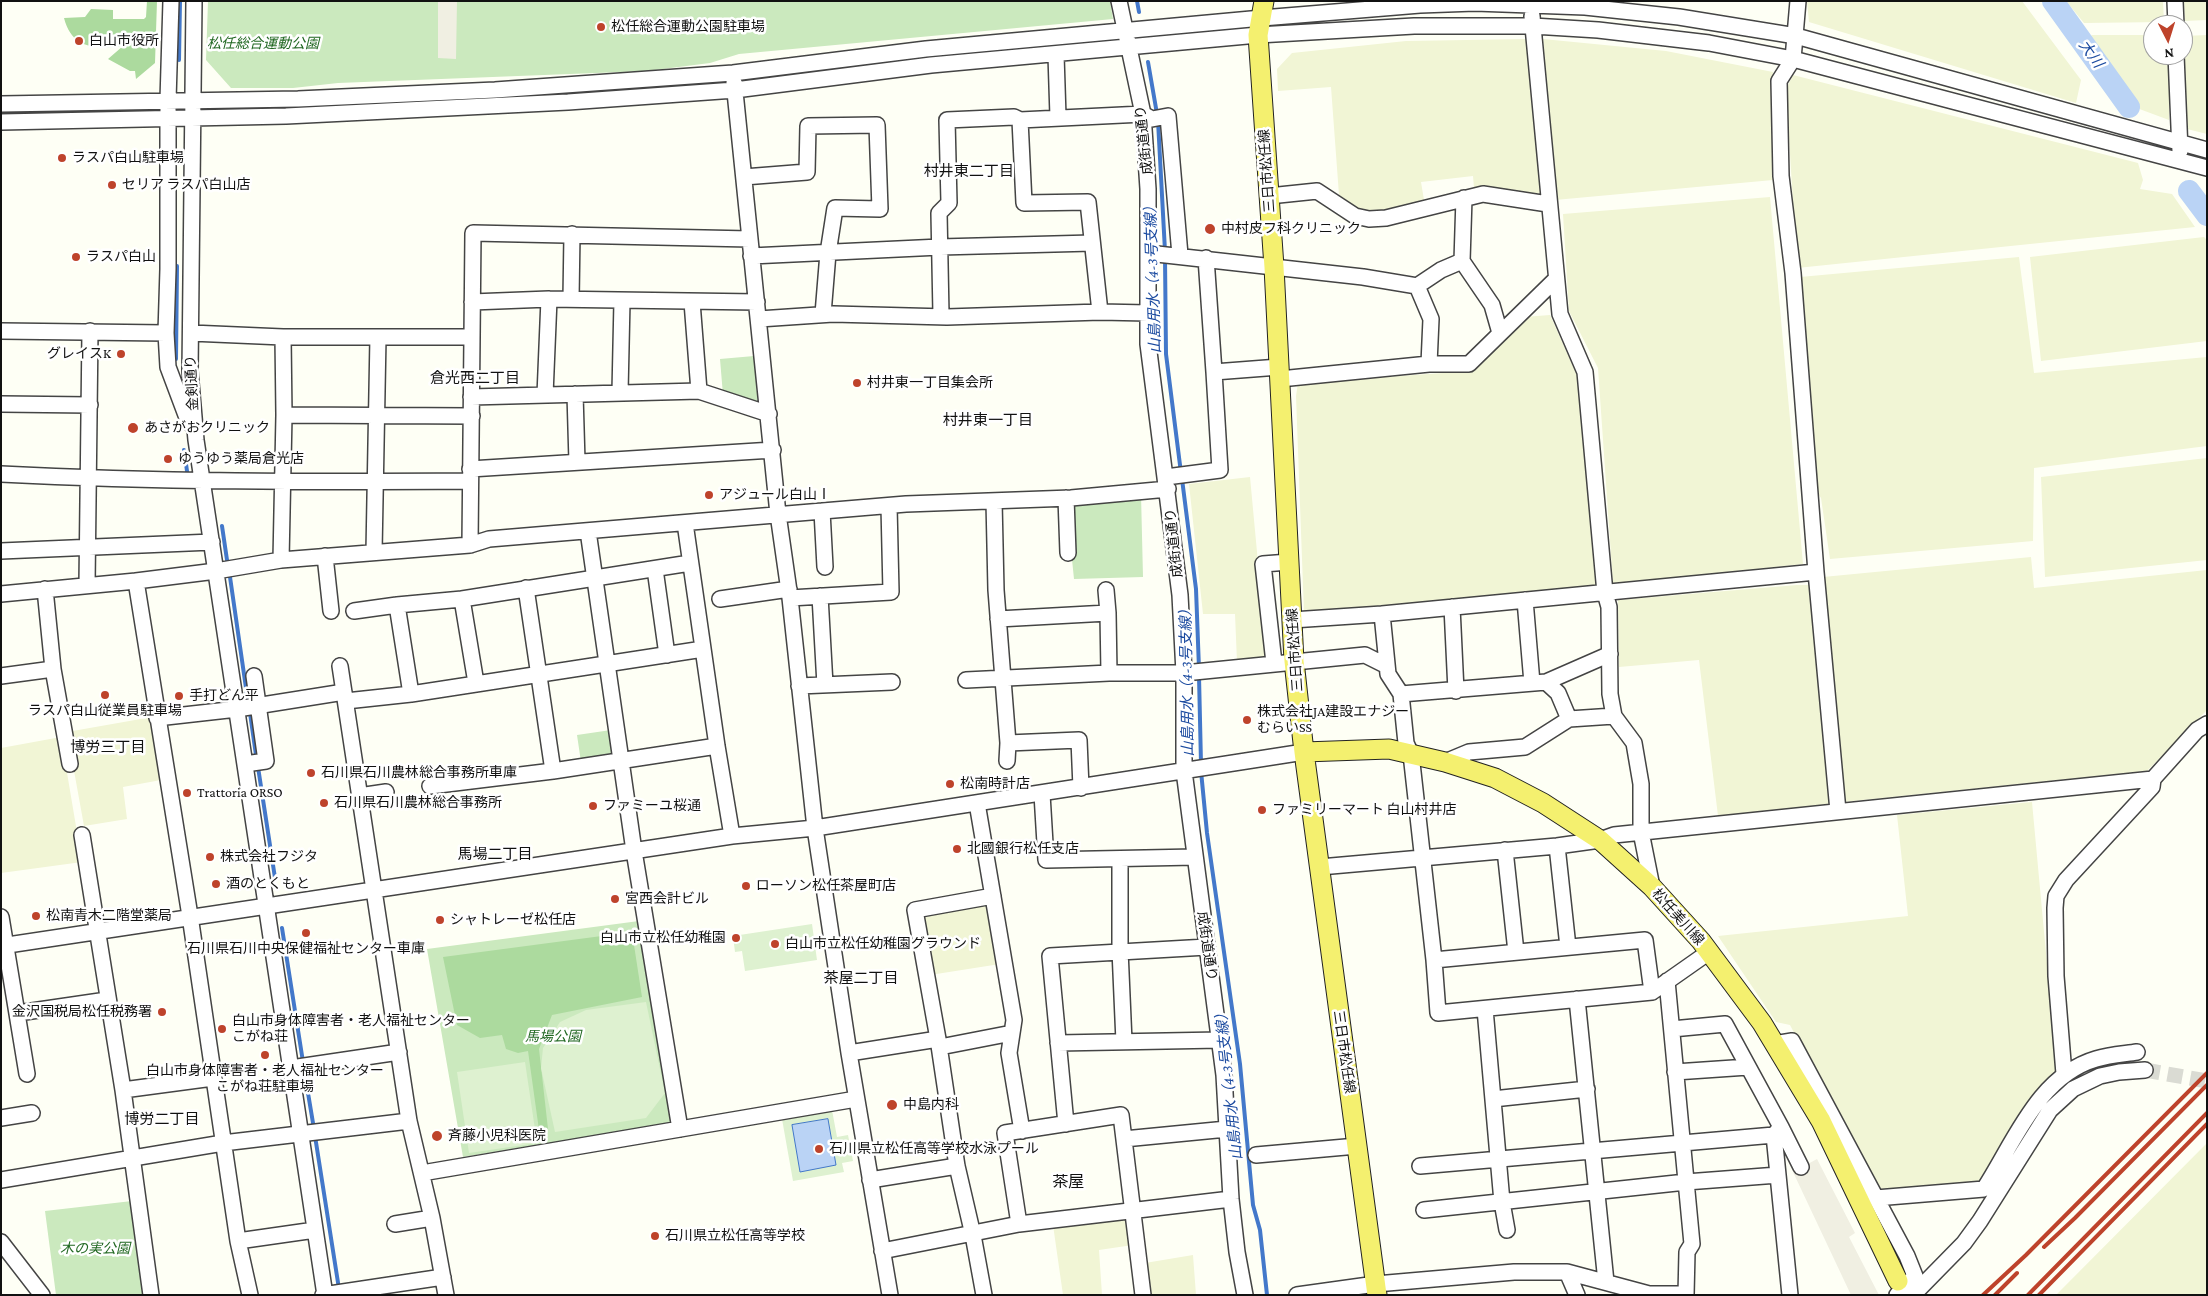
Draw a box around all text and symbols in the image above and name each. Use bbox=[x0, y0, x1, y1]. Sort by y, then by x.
north arrow bbox=[2143, 15, 2193, 65]
place label: 松任総合運動公園駐車場 bbox=[611, 19, 765, 35]
marker: 松任総合運動公園駐車場 bbox=[595, 21, 607, 33]
place label: 白山市役所 bbox=[89, 33, 159, 49]
marker: 白山市役所 bbox=[73, 35, 85, 47]
park label: 松任総合運動公園 bbox=[207, 36, 319, 52]
water label: 大川 bbox=[2075, 37, 2107, 71]
text: N bbox=[2164, 46, 2175, 62]
street label: 成街道通り bbox=[1132, 104, 1156, 176]
street label: 三日市松任線 bbox=[1256, 129, 1278, 213]
place label: ラスパ白山駐車場 bbox=[72, 150, 184, 166]
marker: ラスパ白山駐車場 bbox=[56, 152, 68, 164]
district label: 村井東二丁目 bbox=[924, 162, 1014, 180]
place label: セリア ラスパ白山店 bbox=[122, 177, 251, 193]
marker: セリア ラスパ白山店 bbox=[106, 179, 118, 191]
water label: 山島用水（4-3号支線） bbox=[1141, 198, 1165, 354]
place label: 中村皮フ科クリニック bbox=[1221, 221, 1361, 237]
marker: 中村皮フ科クリニック bbox=[1203, 222, 1217, 236]
place label: ラスパ白山 bbox=[86, 249, 156, 265]
marker: ラスパ白山 bbox=[70, 251, 82, 263]
place label: グレイスK bbox=[47, 346, 111, 362]
marker: グレイスK bbox=[115, 348, 127, 360]
street label: 金剣通り bbox=[182, 355, 202, 411]
district label: 倉光西二丁目 bbox=[430, 369, 520, 387]
place label: 村井東一丁目集会所 bbox=[867, 375, 993, 391]
marker: 村井東一丁目集会所 bbox=[851, 377, 863, 389]
district label: 村井東一丁目 bbox=[943, 411, 1033, 429]
place label: あさがおクリニック bbox=[144, 420, 270, 436]
marker: あさがおクリニック bbox=[126, 421, 140, 435]
place label: ゆうゆう薬局倉光店 bbox=[178, 451, 304, 467]
marker: ゆうゆう薬局倉光店 bbox=[162, 453, 174, 465]
place label: アジュール白山Ⅰ bbox=[719, 487, 831, 503]
marker: アジュール白山Ⅰ bbox=[703, 489, 715, 501]
street label: 成街道通り bbox=[1162, 507, 1186, 579]
water label: 山島用水（4-3号支線） bbox=[1177, 601, 1197, 757]
street label: 三日市松任線 bbox=[1284, 608, 1306, 692]
place label: 手打どん平 bbox=[189, 688, 259, 704]
marker: ラスパ白山従業員駐車場 bbox=[99, 689, 111, 701]
marker: 手打どん平 bbox=[173, 690, 185, 702]
place label: ラスパ白山従業員駐車場 bbox=[28, 703, 182, 719]
place label: 株式会社JA建設エナジー むらいSS bbox=[1257, 704, 1409, 736]
marker: 株式会社JA建設エナジー むらいSS bbox=[1241, 714, 1253, 726]
district label: 博労三丁目 bbox=[71, 738, 145, 756]
place label: 石川県石川農林総合事務所車庫 bbox=[321, 765, 517, 781]
marker: 石川県石川農林総合事務所車庫 bbox=[305, 767, 317, 779]
place label: 松南時計店 bbox=[960, 776, 1030, 792]
marker: 松南時計店 bbox=[944, 778, 956, 790]
place label: Trattoria ORSO bbox=[197, 785, 283, 801]
marker: Trattoria ORSO bbox=[181, 787, 193, 799]
place label: 石川県石川農林総合事務所 bbox=[334, 795, 502, 811]
marker: 石川県石川農林総合事務所 bbox=[318, 797, 330, 809]
place label: ファミーユ桜通 bbox=[603, 798, 701, 814]
marker: ファミーユ桜通 bbox=[587, 800, 599, 812]
place label: ファミリーマート 白山村井店 bbox=[1272, 802, 1457, 818]
marker: ファミリーマート 白山村井店 bbox=[1256, 804, 1268, 816]
place label: 北國銀行松任支店 bbox=[967, 841, 1079, 857]
marker: 北國銀行松任支店 bbox=[951, 843, 963, 855]
district label: 馬場二丁目 bbox=[458, 845, 532, 863]
place label: 株式会社フジタ bbox=[220, 849, 318, 865]
marker: 株式会社フジタ bbox=[204, 851, 216, 863]
place label: 酒のとくもと bbox=[226, 876, 310, 892]
marker: 酒のとくもと bbox=[210, 878, 222, 890]
place label: ローソン松任茶屋町店 bbox=[756, 878, 896, 894]
marker: ローソン松任茶屋町店 bbox=[740, 880, 752, 892]
street label: 松任美川線 bbox=[1648, 885, 1708, 949]
place label: 宮西会計ビル bbox=[625, 891, 709, 907]
marker: 宮西会計ビル bbox=[609, 893, 621, 905]
place label: 松南青木二階堂薬局 bbox=[46, 908, 172, 924]
marker: 松南青木二階堂薬局 bbox=[30, 910, 42, 922]
street label: 成街道通り bbox=[1194, 910, 1220, 982]
place label: シャトレーゼ松任店 bbox=[450, 912, 576, 928]
marker: シャトレーゼ松任店 bbox=[434, 914, 446, 926]
marker: 石川県石川中央保健福祉センター車庫 bbox=[300, 927, 312, 939]
place label: 白山市立松任幼稚園 bbox=[600, 930, 726, 946]
marker: 白山市立松任幼稚園 bbox=[730, 932, 742, 944]
place label: 白山市立松任幼稚園グラウンド bbox=[785, 936, 981, 952]
marker: 白山市立松任幼稚園グラウンド bbox=[769, 938, 781, 950]
place label: 石川県石川中央保健福祉センター車庫 bbox=[187, 941, 425, 957]
district label: 茶屋二丁目 bbox=[824, 969, 898, 987]
place label: 金沢国税局松任税務署 bbox=[12, 1004, 152, 1020]
water label: 山島用水（4-3号支線） bbox=[1212, 1005, 1246, 1161]
marker: 金沢国税局松任税務署 bbox=[156, 1006, 168, 1018]
street label: 三日市松任線 bbox=[1330, 1009, 1358, 1095]
place label: 白山市身体障害者・老人福祉センター こがね荘 bbox=[232, 1013, 470, 1046]
marker: 白山市身体障害者・老人福祉センター こがね荘 bbox=[216, 1023, 228, 1035]
park label: 馬場公園 bbox=[525, 1029, 581, 1045]
marker: 白山市身体障害者・老人福祉センター こがね荘駐車場 bbox=[259, 1049, 271, 1061]
place label: 白山市身体障害者・老人福祉センター こがね荘駐車場 bbox=[146, 1063, 384, 1096]
place label: 中島内科 bbox=[903, 1097, 959, 1113]
marker: 中島内科 bbox=[885, 1098, 899, 1112]
district label: 博労二丁目 bbox=[125, 1110, 199, 1128]
place label: 斉藤小児科医院 bbox=[448, 1128, 546, 1144]
marker: 斉藤小児科医院 bbox=[430, 1129, 444, 1143]
place label: 石川県立松任高等学校水泳プール bbox=[829, 1141, 1039, 1157]
marker: 石川県立松任高等学校水泳プール bbox=[813, 1143, 825, 1155]
district label: 茶屋 bbox=[1052, 1172, 1084, 1192]
place label: 石川県立松任高等学校 bbox=[665, 1228, 805, 1244]
marker: 石川県立松任高等学校 bbox=[649, 1230, 661, 1242]
park label: 木の実公園 bbox=[60, 1241, 130, 1257]

